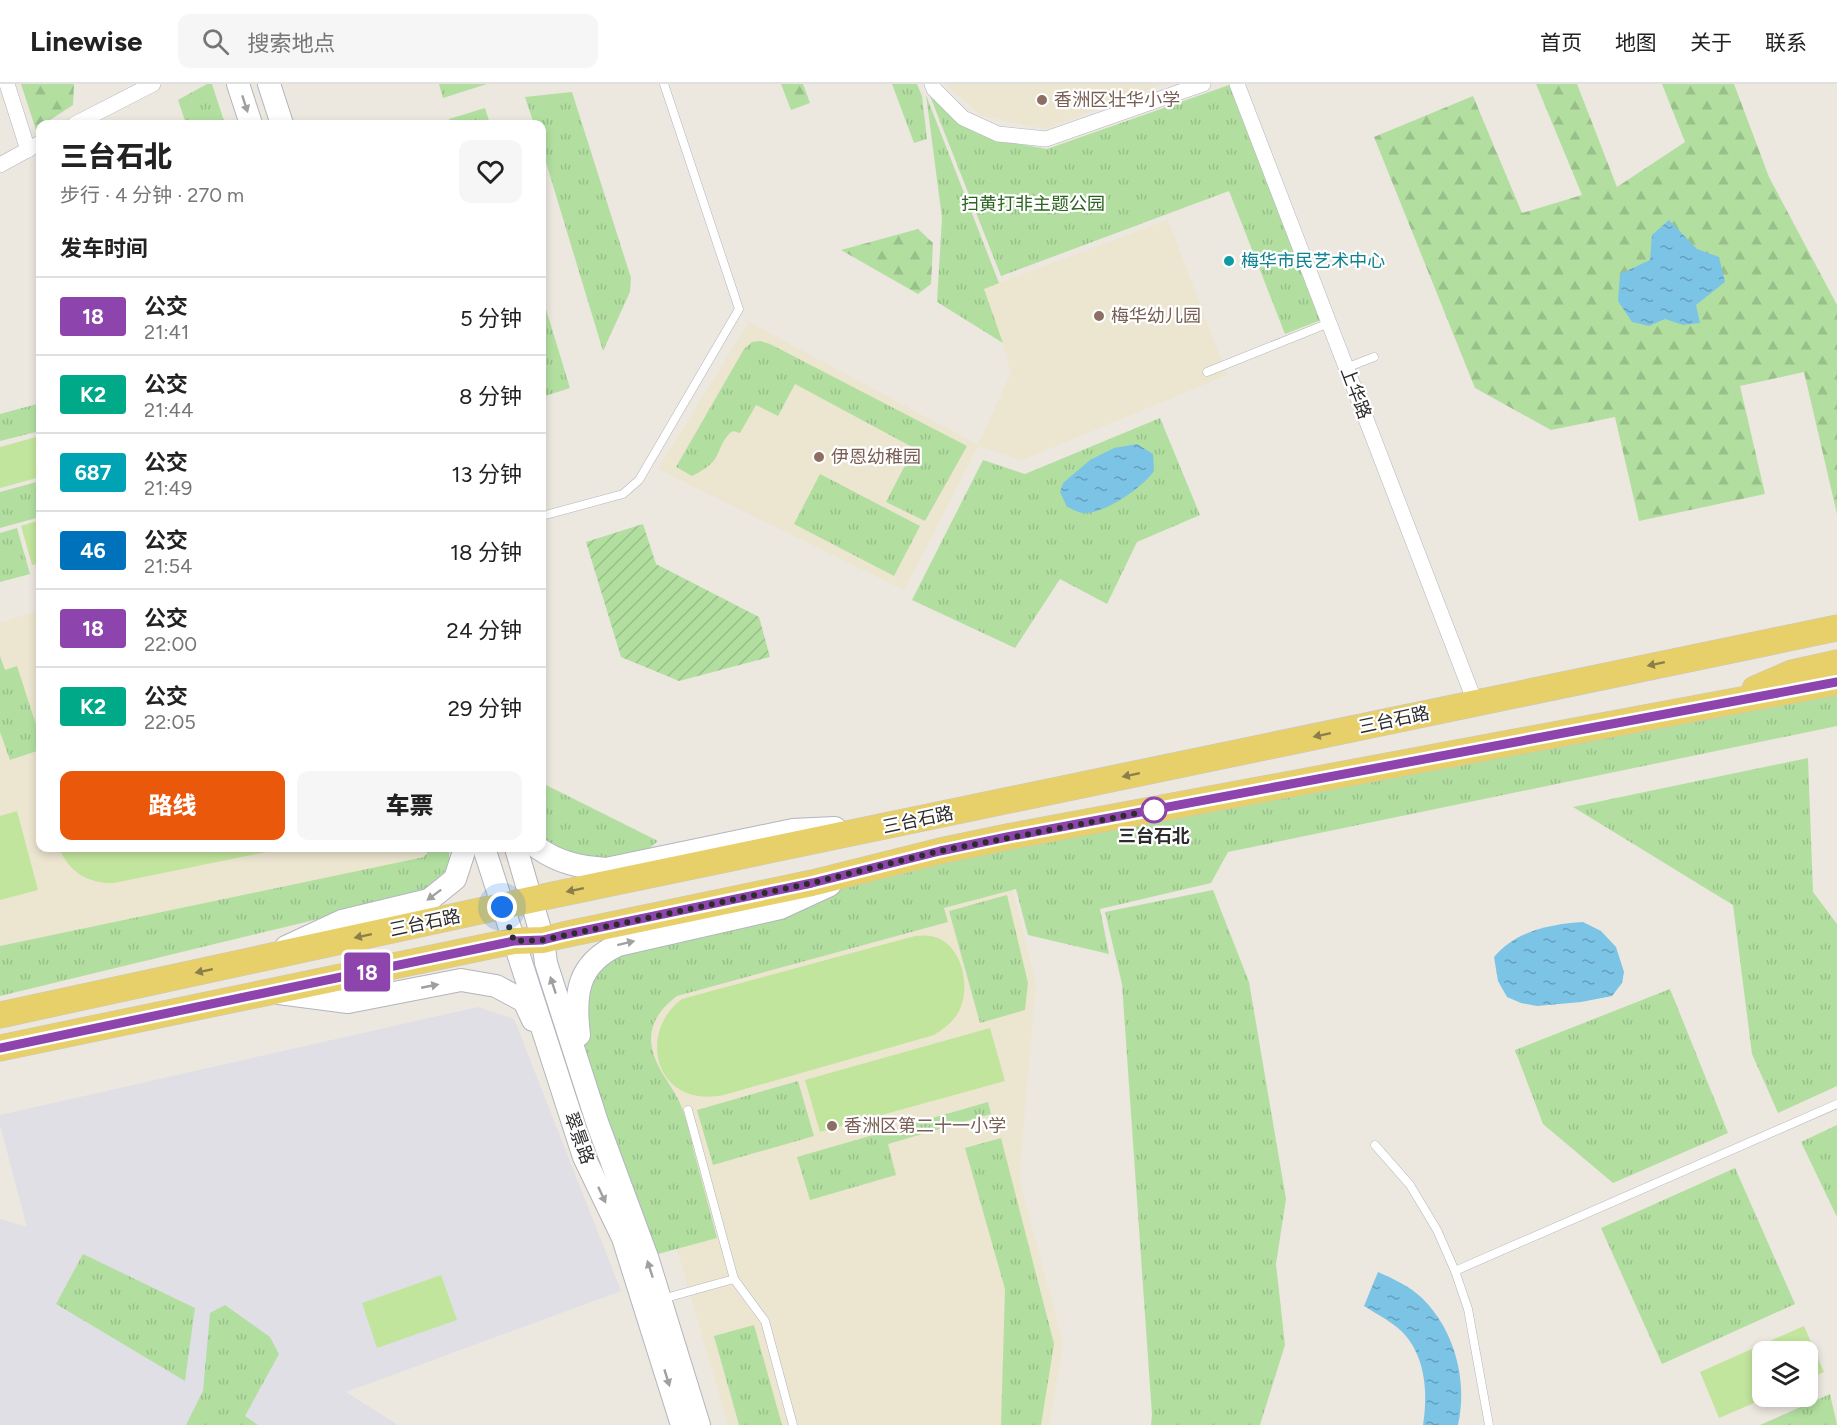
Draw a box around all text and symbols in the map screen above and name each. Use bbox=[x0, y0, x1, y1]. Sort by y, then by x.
search box bbox=[178, 14, 598, 68]
text: Linewise bbox=[30, 24, 142, 58]
icon: search bbox=[199, 25, 232, 58]
text: 搜索地点 bbox=[247, 30, 335, 57]
text: 首页 bbox=[1540, 30, 1582, 55]
text: 地图 bbox=[1615, 30, 1657, 55]
text: 关于 bbox=[1690, 30, 1732, 55]
text: 联系 bbox=[1765, 30, 1807, 55]
place label: 香洲区壮华小学 bbox=[1054, 89, 1180, 111]
marker: 香洲区壮华小学 bbox=[1035, 93, 1049, 107]
one-way arrow bbox=[241, 95, 250, 113]
text: 三台石北 bbox=[60, 139, 172, 173]
button: heart bbox=[459, 140, 522, 203]
text: 步行 · 4 分钟 · 270 m bbox=[60, 183, 244, 207]
park label: 扫黄打非主题公园 bbox=[961, 193, 1105, 215]
text: 发车时间 bbox=[60, 235, 148, 262]
place label: 梅华市民艺术中心 bbox=[1241, 250, 1385, 272]
marker: 梅华市民艺术中心 bbox=[1222, 254, 1236, 268]
text: 公交 bbox=[144, 293, 188, 320]
text: 18 bbox=[82, 304, 104, 329]
text: 5 分钟 bbox=[460, 305, 522, 332]
place label: 梅华幼儿园 bbox=[1111, 305, 1201, 327]
marker: 梅华幼儿园 bbox=[1092, 309, 1106, 323]
text: 21:41 bbox=[144, 320, 189, 344]
street label: 上华路 bbox=[1336, 364, 1376, 422]
text: 公交 bbox=[144, 371, 188, 398]
text: K2 bbox=[80, 382, 106, 407]
text: 8 分钟 bbox=[459, 383, 522, 410]
text: 21:44 bbox=[144, 398, 193, 422]
place label: 伊恩幼稚园 bbox=[831, 446, 921, 468]
text: 公交 bbox=[144, 449, 188, 476]
marker: 伊恩幼稚园 bbox=[812, 450, 826, 464]
text: 687 bbox=[75, 460, 111, 485]
text: 13 分钟 bbox=[452, 461, 522, 488]
text: 21:49 bbox=[144, 476, 192, 500]
text: 公交 bbox=[144, 527, 188, 554]
text: 46 bbox=[80, 538, 106, 563]
text: 18 分钟 bbox=[450, 539, 522, 566]
text: 21:54 bbox=[144, 554, 192, 578]
text: 公交 bbox=[144, 605, 188, 632]
text: 18 bbox=[82, 616, 104, 641]
text: 24 分钟 bbox=[447, 617, 522, 644]
text: 22:00 bbox=[144, 632, 197, 656]
one-way arrow bbox=[1647, 660, 1666, 670]
text: 公交 bbox=[144, 683, 188, 710]
text: K2 bbox=[80, 694, 106, 719]
text: 29 分钟 bbox=[448, 695, 522, 722]
street label: 三台石路 bbox=[1356, 702, 1432, 738]
text: 22:05 bbox=[144, 710, 196, 734]
one-way arrow bbox=[1312, 731, 1331, 741]
button: 路线 bbox=[60, 771, 285, 840]
button: 车票 bbox=[297, 771, 522, 840]
one-way arrow bbox=[1121, 771, 1140, 780]
marker: 三台石北 bbox=[1141, 797, 1167, 823]
street label: 三台石路 bbox=[880, 802, 956, 838]
place label: 三台石北 bbox=[1118, 825, 1190, 847]
one-way arrow bbox=[566, 886, 584, 896]
one-way arrow bbox=[427, 888, 442, 900]
your location bbox=[487, 892, 517, 922]
street label: 三台石路 bbox=[387, 905, 463, 941]
one-way arrow bbox=[353, 932, 372, 941]
one-way arrow bbox=[617, 938, 635, 948]
line badge: 18 bbox=[340, 952, 394, 992]
text: 18 bbox=[356, 960, 378, 985]
one-way arrow bbox=[194, 966, 213, 976]
one-way arrow bbox=[548, 976, 557, 994]
one-way arrow bbox=[420, 981, 439, 990]
street label: 翠景路 bbox=[559, 1109, 599, 1167]
place label: 香洲区第二十一小学 bbox=[844, 1115, 1006, 1137]
marker: 香洲区第二十一小学 bbox=[825, 1119, 839, 1133]
one-way arrow bbox=[598, 1186, 607, 1203]
one-way arrow bbox=[645, 1260, 655, 1278]
map controls bbox=[1752, 1341, 1818, 1407]
button: layers bbox=[1752, 1341, 1818, 1407]
one-way arrow bbox=[663, 1369, 672, 1387]

